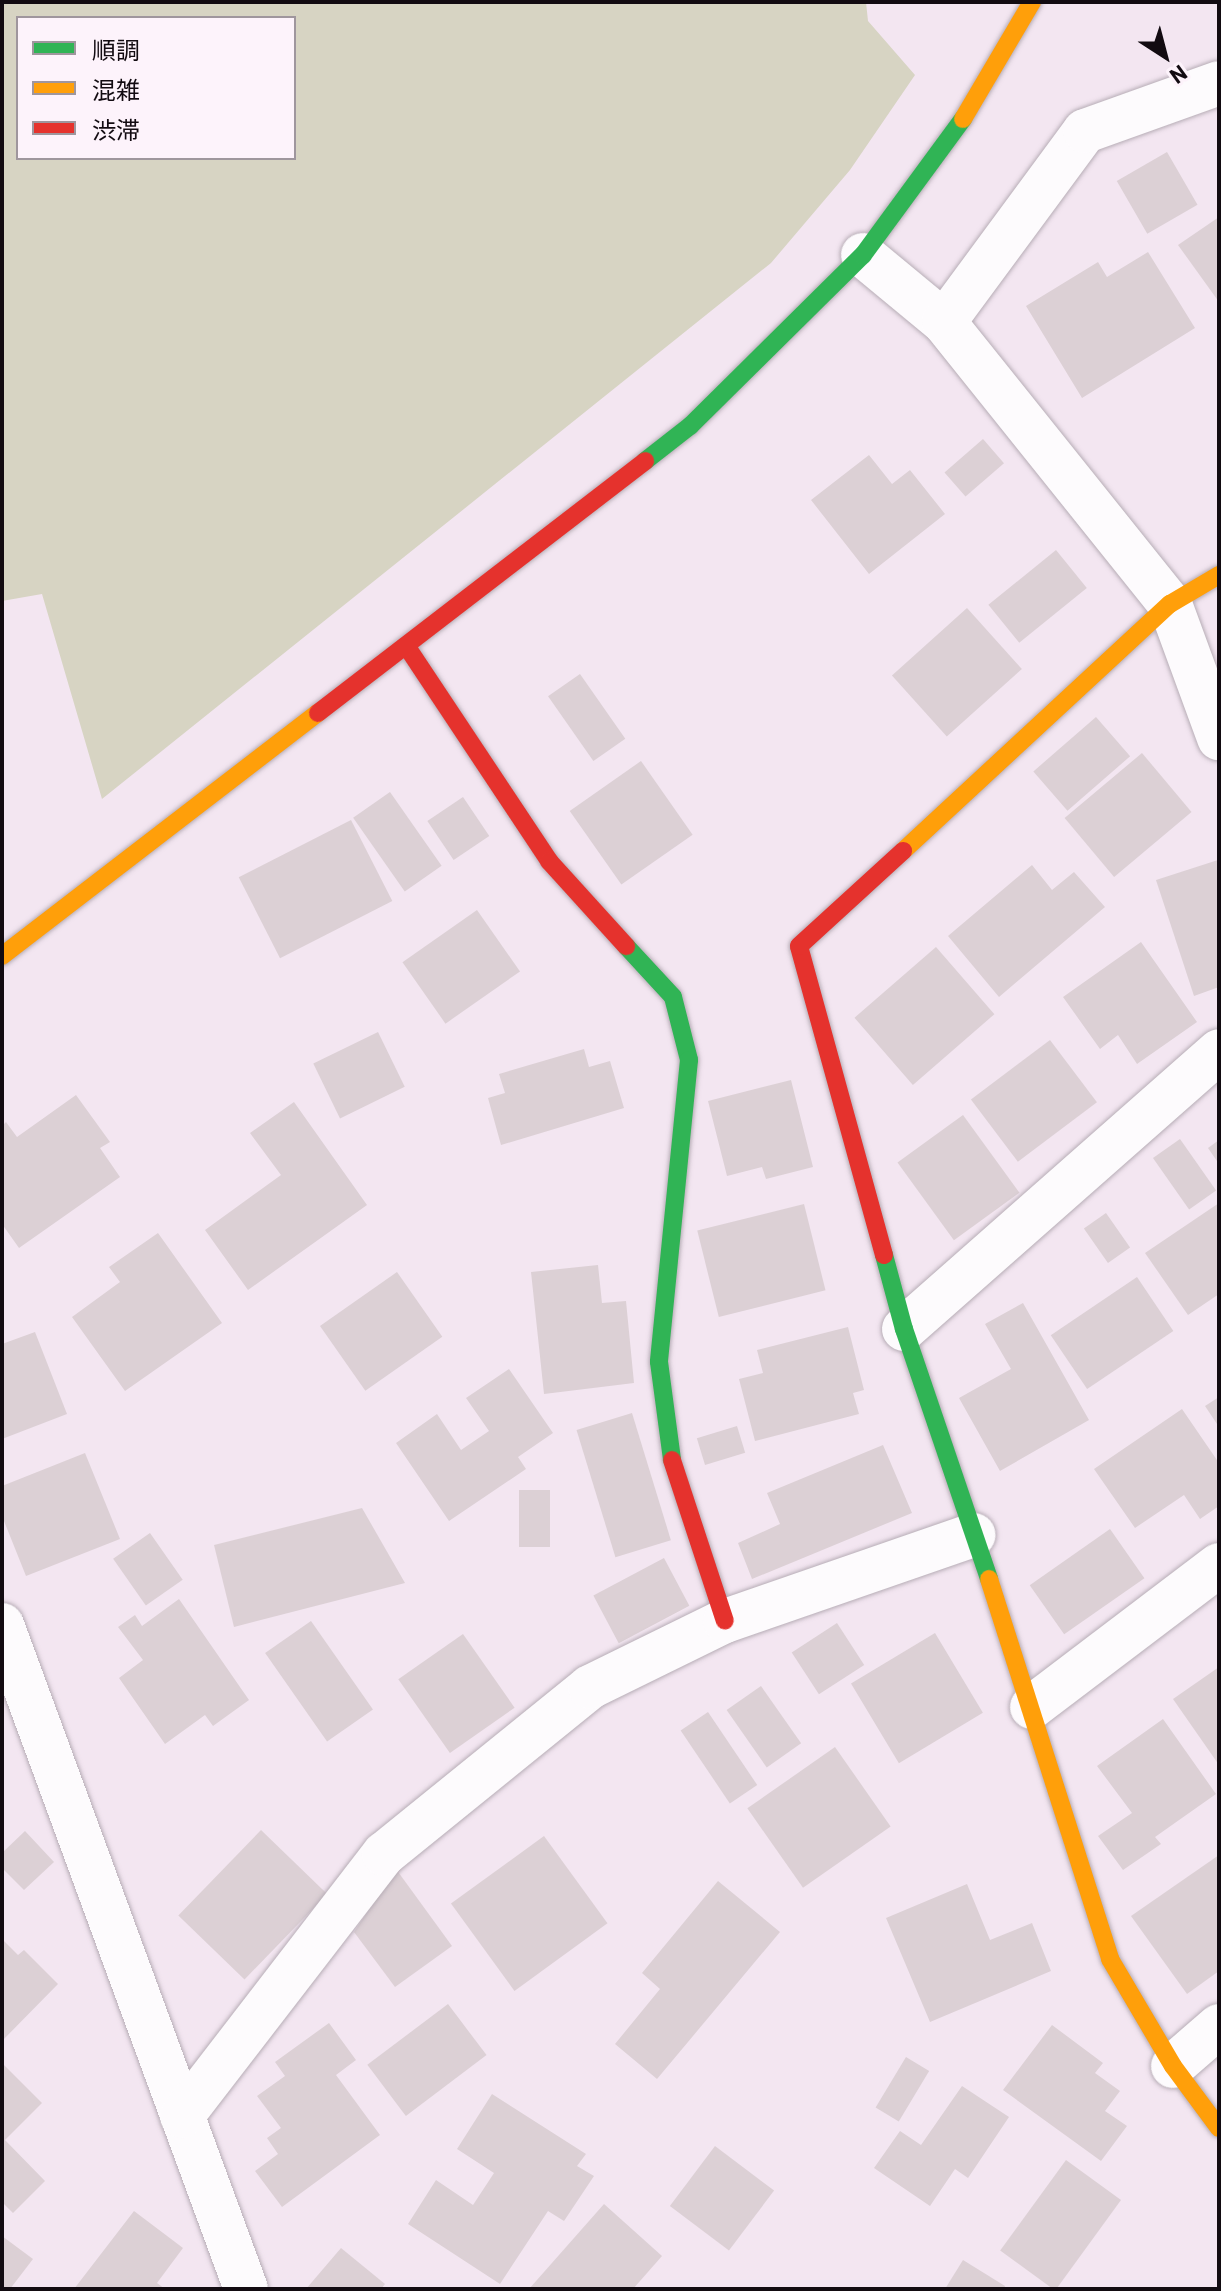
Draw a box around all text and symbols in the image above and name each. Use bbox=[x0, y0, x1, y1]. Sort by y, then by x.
legend bbox=[16, 16, 296, 160]
north arrow bbox=[1125, 16, 1205, 96]
text: 順調 bbox=[92, 35, 140, 64]
text: N bbox=[1166, 61, 1193, 90]
text: 混雑 bbox=[92, 75, 140, 104]
text: 渋滞 bbox=[92, 115, 140, 144]

